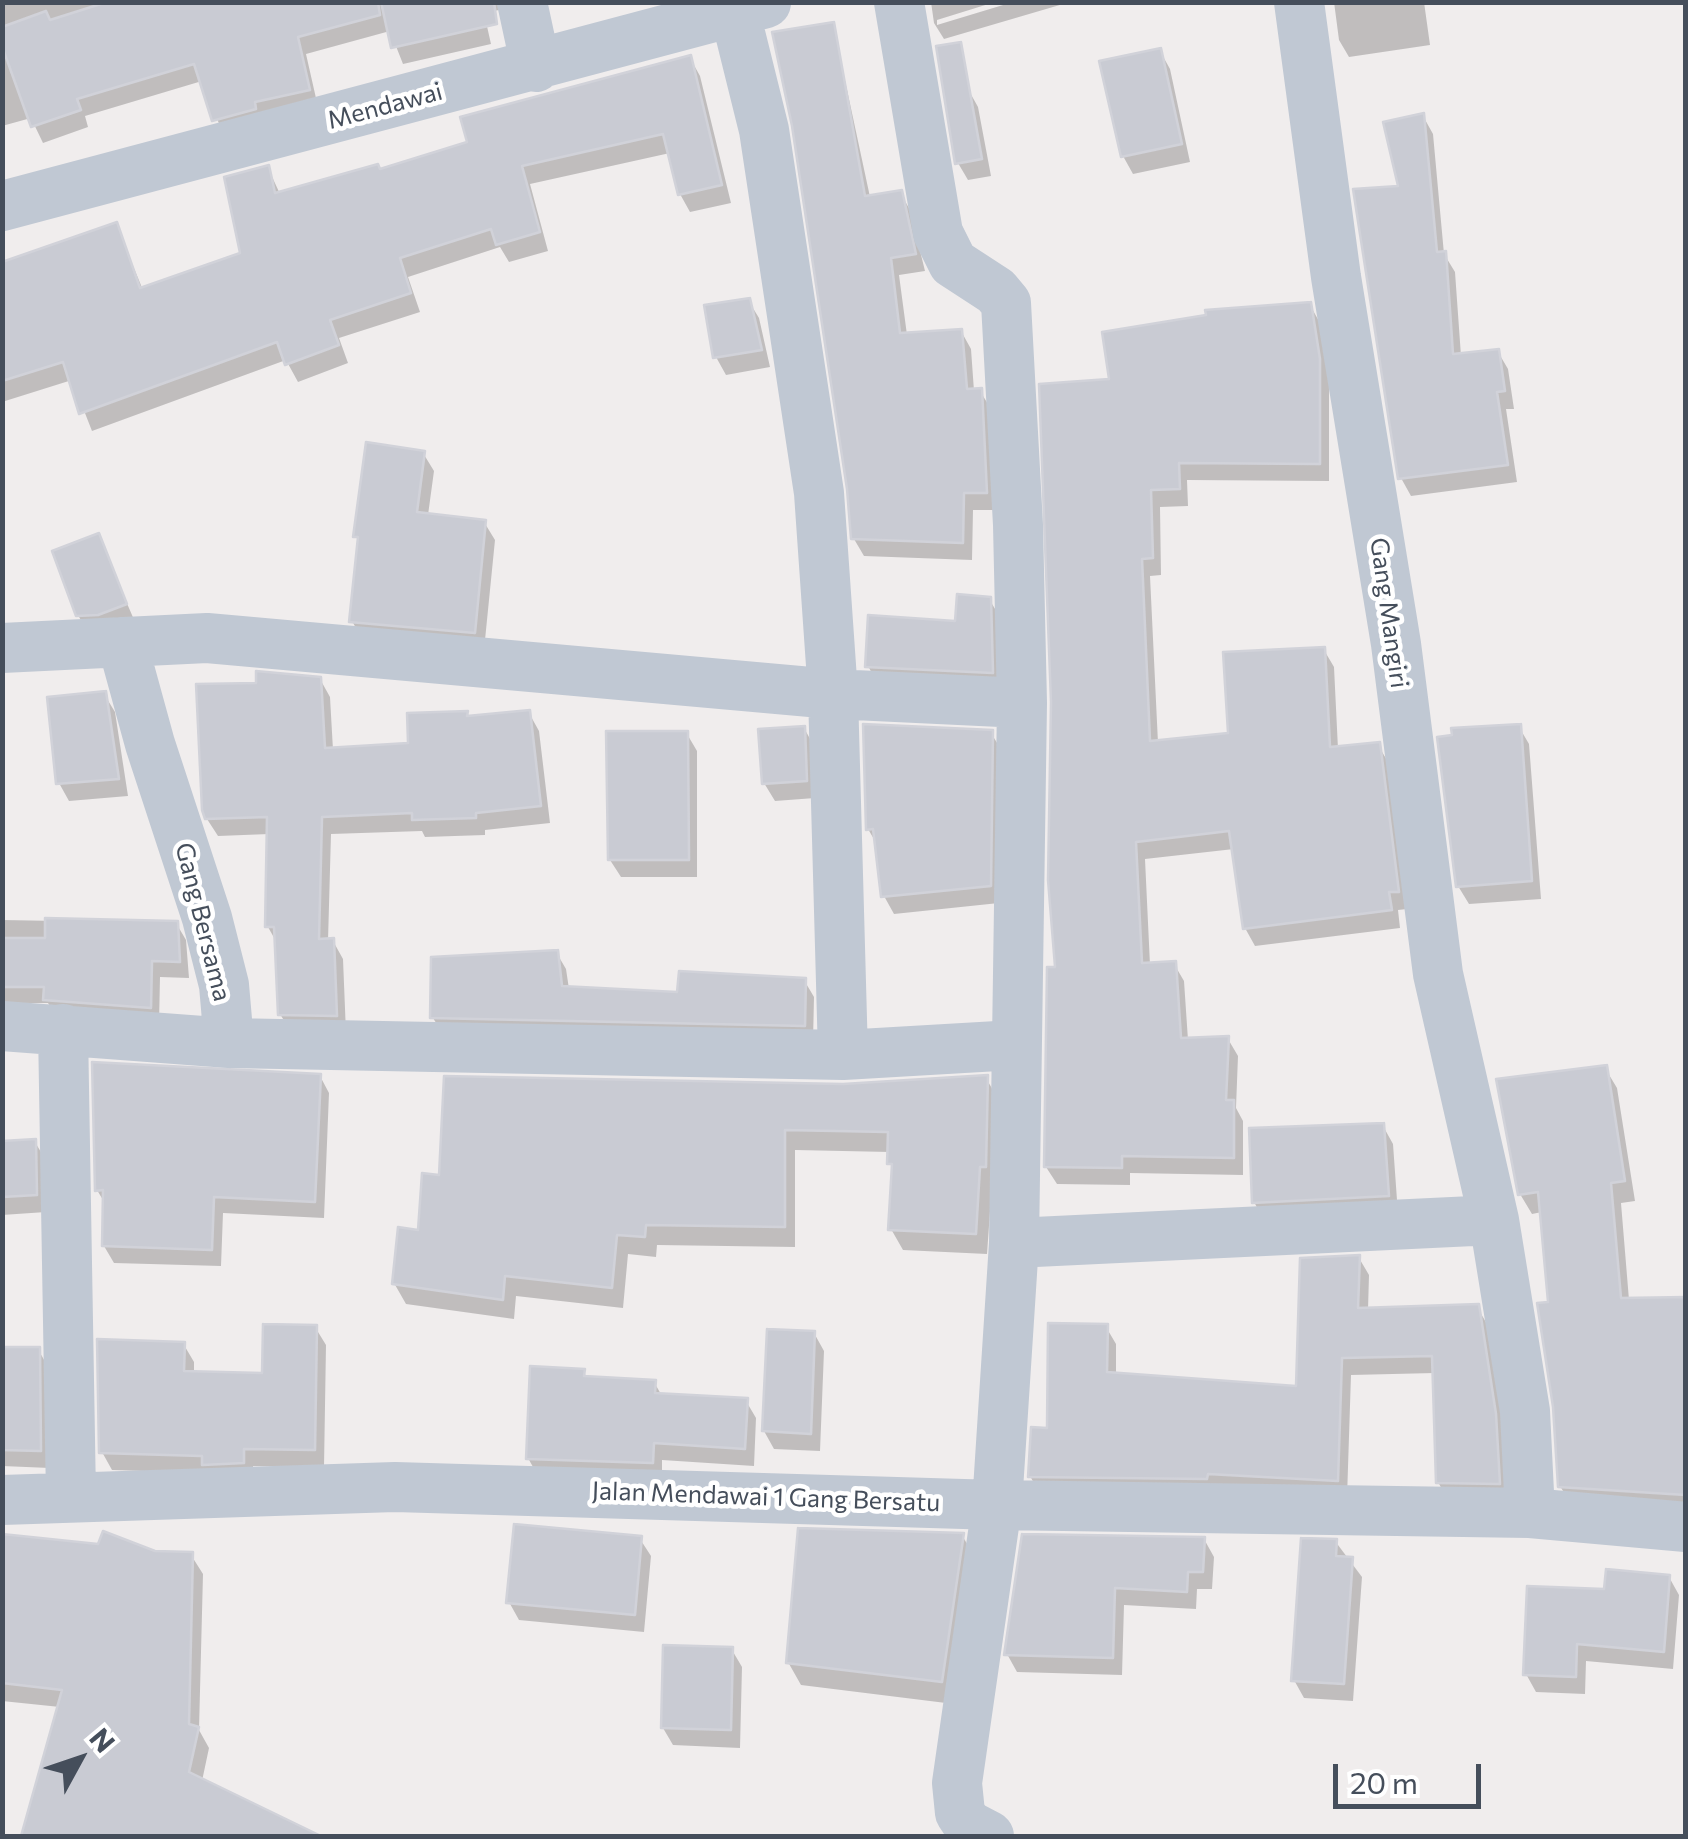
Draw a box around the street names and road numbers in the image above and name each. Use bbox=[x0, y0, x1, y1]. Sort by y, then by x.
street label: Mendawai bbox=[324, 76, 446, 136]
street label: Gang Mangiri bbox=[1364, 536, 1414, 690]
street label: Gang Bersama bbox=[169, 840, 237, 1004]
street label: Jalan Mendawai 1 Gang Bersatu bbox=[591, 1476, 941, 1518]

